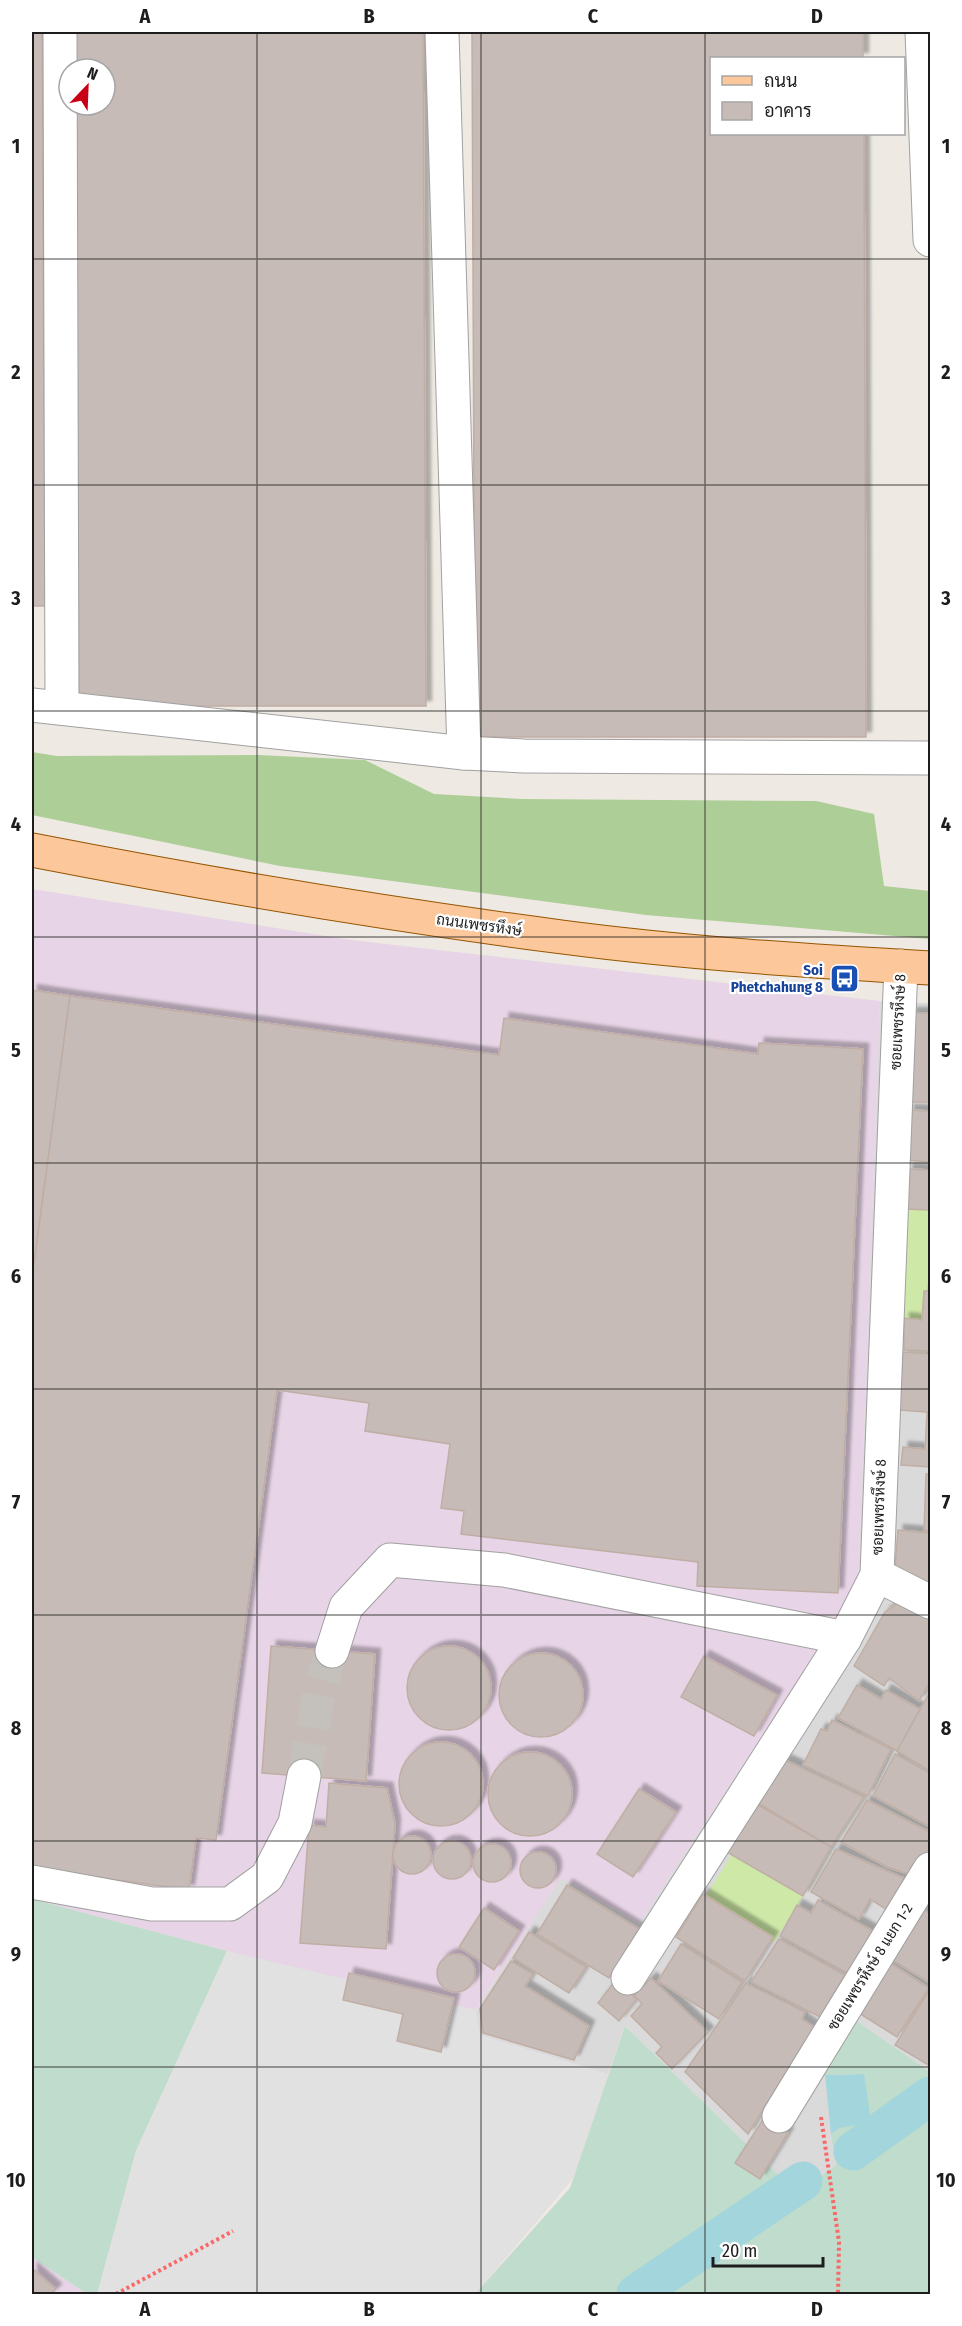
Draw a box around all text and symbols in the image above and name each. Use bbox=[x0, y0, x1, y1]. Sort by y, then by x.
text: A bbox=[139, 4, 152, 28]
text: B bbox=[363, 4, 375, 28]
text: C bbox=[588, 4, 599, 28]
text: D bbox=[811, 4, 823, 28]
north arrow bbox=[57, 57, 117, 117]
legend bbox=[710, 57, 905, 135]
text: N bbox=[85, 63, 101, 84]
text: ถนน bbox=[764, 70, 797, 92]
text: อาคาร bbox=[764, 100, 812, 122]
text: 1 bbox=[12, 134, 20, 158]
text: 1 bbox=[942, 134, 950, 158]
text: 2 bbox=[10, 360, 21, 384]
text: 2 bbox=[940, 360, 951, 384]
text: 3 bbox=[10, 586, 21, 610]
text: 3 bbox=[940, 586, 951, 610]
text: 4 bbox=[11, 812, 21, 836]
text: 4 bbox=[941, 812, 951, 836]
street label: ถนนเพชรหึงษ์ bbox=[435, 909, 524, 940]
place label: Soi Phetchahung 8 bbox=[731, 961, 823, 996]
bus stop icon: Soi Phetchahung 8 bbox=[828, 963, 860, 995]
street label: ซอยเพชรหึงษ์ 8 bbox=[886, 974, 909, 1070]
text: 5 bbox=[11, 1038, 21, 1062]
text: 5 bbox=[941, 1038, 951, 1062]
text: 6 bbox=[11, 1264, 21, 1288]
text: 6 bbox=[941, 1264, 951, 1288]
street label: ซอยเพชรหึงษ์ 8 bbox=[867, 1459, 890, 1555]
text: 7 bbox=[12, 1490, 21, 1514]
text: 7 bbox=[942, 1490, 951, 1514]
text: 8 bbox=[11, 1716, 22, 1740]
text: 8 bbox=[941, 1716, 952, 1740]
street label: ซอยเพชรหึงษ์ 8 แยก 1-2 bbox=[823, 1899, 917, 2034]
text: 9 bbox=[11, 1942, 21, 1966]
text: 9 bbox=[941, 1942, 951, 1966]
text: 10 bbox=[6, 2168, 26, 2192]
text: 10 bbox=[936, 2168, 956, 2192]
scale bar bbox=[713, 2230, 822, 2268]
text: 20 m bbox=[722, 2240, 757, 2262]
text: A bbox=[139, 2297, 152, 2321]
text: B bbox=[363, 2297, 375, 2321]
text: C bbox=[588, 2297, 599, 2321]
text: D bbox=[811, 2297, 823, 2321]

